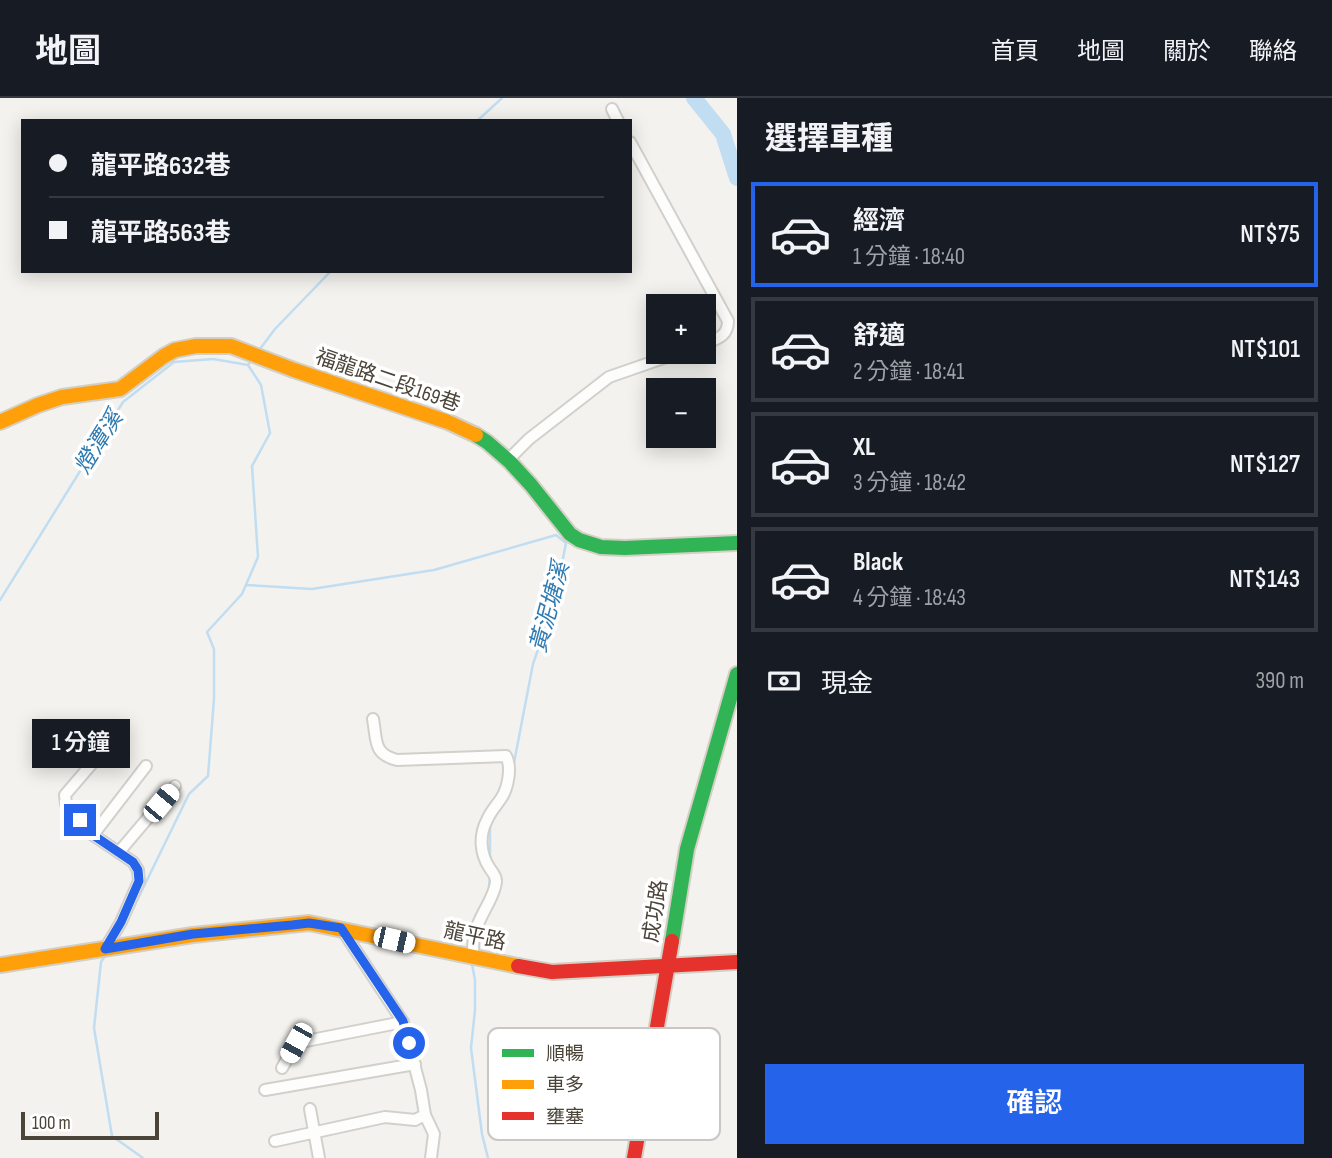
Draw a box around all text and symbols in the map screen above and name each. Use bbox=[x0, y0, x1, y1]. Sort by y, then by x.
text: 地圖 bbox=[35, 32, 101, 72]
text: 首頁 bbox=[991, 37, 1039, 66]
text: 地圖 bbox=[1077, 37, 1125, 66]
text: 關於 bbox=[1163, 37, 1211, 66]
text: 聯絡 bbox=[1249, 37, 1297, 66]
text: 選擇車種 bbox=[765, 120, 893, 159]
text: 龍平路632巷 bbox=[91, 151, 230, 182]
icon: car bbox=[769, 203, 832, 266]
text: 經濟 bbox=[853, 206, 905, 237]
text: 龍平路563巷 bbox=[91, 218, 230, 249]
text: NT$75 bbox=[1240, 219, 1300, 250]
text: 1 分鐘 · 18:40 bbox=[853, 243, 965, 271]
map controls bbox=[646, 294, 716, 448]
button: + bbox=[646, 294, 716, 364]
icon: car bbox=[769, 318, 832, 381]
text: 舒適 bbox=[853, 321, 905, 352]
text: NT$101 bbox=[1231, 334, 1300, 365]
street label: 福龍路二段169巷 bbox=[312, 344, 464, 417]
text: 2 分鐘 · 18:41 bbox=[853, 358, 964, 386]
button: − bbox=[646, 378, 716, 448]
water label: 燈潭溪 bbox=[69, 403, 131, 479]
text: XL bbox=[853, 432, 875, 463]
icon: car bbox=[769, 433, 832, 496]
text: NT$127 bbox=[1230, 449, 1300, 480]
text: 3 分鐘 · 18:42 bbox=[853, 469, 966, 497]
text: Black bbox=[853, 547, 903, 578]
icon: car bbox=[769, 548, 832, 611]
water label: 黃泥塘溪 bbox=[525, 556, 576, 655]
text: NT$143 bbox=[1229, 564, 1300, 595]
text: 4 分鐘 · 18:43 bbox=[853, 584, 966, 612]
icon: cash bbox=[765, 662, 803, 700]
text: 390 m bbox=[1255, 667, 1304, 695]
text: 現金 bbox=[821, 669, 873, 700]
callout: 1 分鐘 bbox=[31, 718, 129, 768]
text: 1 分鐘 bbox=[52, 729, 110, 757]
car bbox=[140, 780, 183, 826]
route end bbox=[64, 804, 96, 836]
street label: 成功路 bbox=[638, 878, 673, 944]
street label: 龍平路 bbox=[441, 918, 508, 955]
car bbox=[372, 925, 417, 955]
car bbox=[277, 1020, 316, 1066]
route start bbox=[393, 1027, 425, 1059]
legend bbox=[488, 1028, 720, 1140]
text: 順暢 bbox=[546, 1043, 584, 1066]
button: 確認 bbox=[765, 1064, 1304, 1144]
text: 車多 bbox=[546, 1074, 584, 1097]
text: 壅塞 bbox=[546, 1106, 584, 1129]
scale bar bbox=[21, 1109, 159, 1141]
text: 100 m bbox=[32, 1112, 71, 1135]

